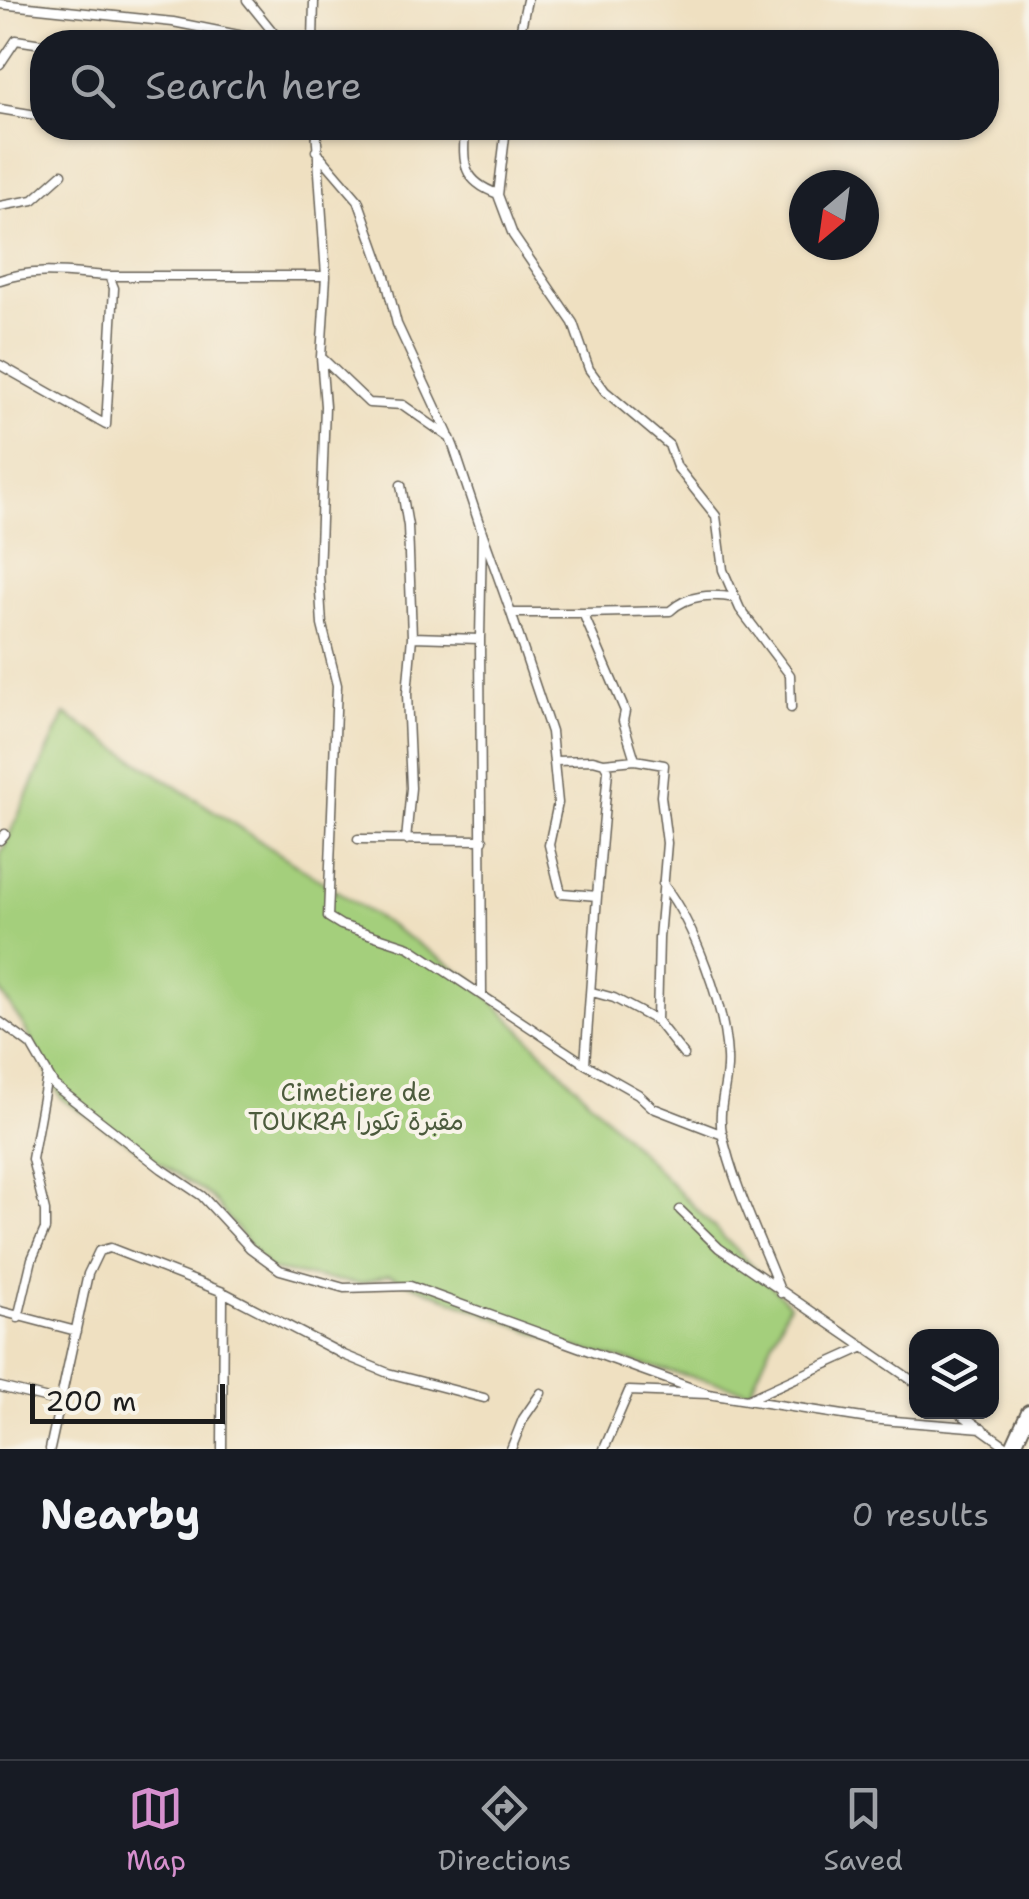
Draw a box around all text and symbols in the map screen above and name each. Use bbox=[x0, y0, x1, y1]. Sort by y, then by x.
search box bbox=[30, 30, 999, 140]
icon: search bbox=[65, 58, 120, 113]
text: Search here bbox=[145, 60, 362, 111]
north arrow bbox=[789, 170, 879, 260]
park label: Cimetiere de TOUKRA مقبرة تكورا bbox=[248, 1075, 464, 1138]
map controls bbox=[909, 1329, 999, 1419]
button: layers bbox=[909, 1329, 999, 1419]
scale bar bbox=[30, 1379, 225, 1424]
text: 200 m bbox=[45, 1382, 136, 1420]
text: Nearby bbox=[40, 1486, 200, 1542]
text: 0 results bbox=[852, 1493, 989, 1536]
tab: Map bbox=[126, 1781, 186, 1879]
tab: Directions bbox=[438, 1781, 571, 1879]
tab: Saved bbox=[823, 1781, 903, 1879]

